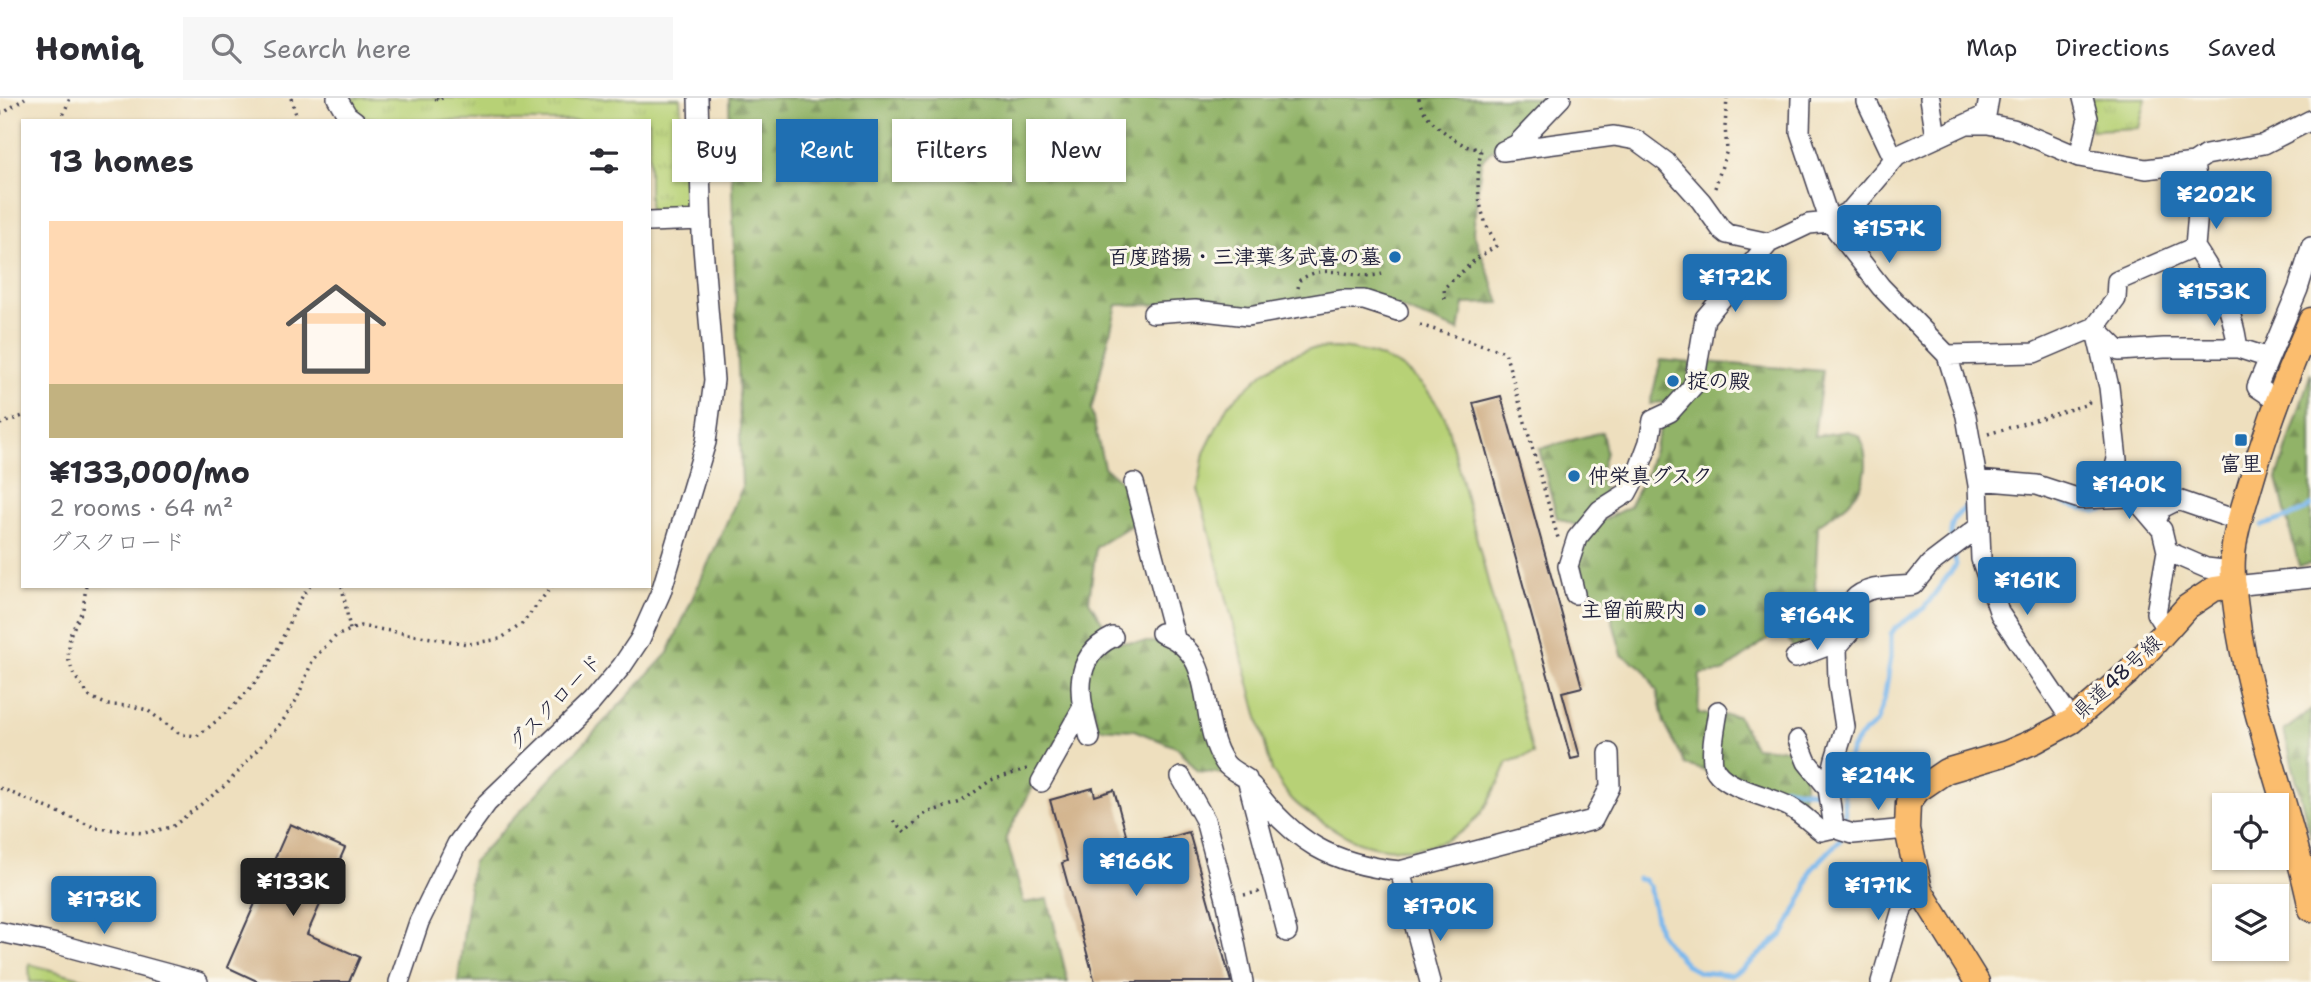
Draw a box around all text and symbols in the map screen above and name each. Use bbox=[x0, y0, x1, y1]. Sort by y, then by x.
search box bbox=[183, 17, 673, 80]
text: Homiq bbox=[35, 26, 141, 71]
icon: search bbox=[207, 29, 245, 67]
text: Search here bbox=[263, 31, 411, 66]
text: Map bbox=[1966, 32, 2017, 64]
text: Directions bbox=[2055, 32, 2170, 64]
text: Saved bbox=[2208, 32, 2276, 64]
chip: Buy bbox=[672, 119, 762, 182]
chip: Rent bbox=[776, 119, 878, 182]
chip: Filters bbox=[892, 119, 1012, 182]
chip: New bbox=[1026, 119, 1126, 182]
text: 13 homes bbox=[49, 141, 194, 182]
icon: filters bbox=[585, 142, 623, 180]
pin: ¥202K bbox=[2167, 172, 2265, 231]
text: ¥202K bbox=[2177, 179, 2255, 209]
pin: ¥157K bbox=[1840, 206, 1938, 265]
text: ¥157K bbox=[1853, 213, 1925, 243]
place label: 百度踏揚・三津葉多武喜の墓 bbox=[1108, 243, 1381, 271]
marker: 百度踏揚・三津葉多武喜の墓 bbox=[1387, 249, 1403, 265]
pin: ¥172K bbox=[1686, 254, 1784, 314]
text: ¥172K bbox=[1699, 262, 1771, 292]
icon: home bbox=[273, 266, 399, 392]
pin: ¥153K bbox=[2165, 268, 2263, 328]
text: ¥153K bbox=[2178, 276, 2250, 306]
place label: 掟の殿 bbox=[1687, 367, 1750, 395]
marker: 掟の殿 bbox=[1665, 373, 1681, 389]
marker: 富里 bbox=[2233, 432, 2249, 448]
place label: 富里 bbox=[2220, 450, 2262, 478]
text: ¥133,000/mo bbox=[49, 452, 250, 493]
place label: 仲栄真グスク bbox=[1588, 462, 1713, 490]
pin: ¥140K bbox=[2080, 462, 2178, 521]
marker: 仲栄真グスク bbox=[1566, 468, 1582, 484]
text: ¥140K bbox=[2092, 469, 2166, 499]
text: 2 rooms · 64 m² bbox=[49, 493, 233, 523]
text: グスクロード bbox=[49, 527, 186, 557]
pin: ¥161K bbox=[1978, 558, 2076, 617]
text: ¥161K bbox=[1994, 565, 2060, 595]
pin: ¥164K bbox=[1768, 592, 1866, 652]
place label: 主留前殿内 bbox=[1581, 596, 1686, 624]
text: ¥164K bbox=[1780, 600, 1854, 630]
marker: 主留前殿内 bbox=[1692, 602, 1708, 618]
street label: 県道48号線 bbox=[2066, 628, 2168, 726]
street label: グスクロード bbox=[502, 647, 608, 757]
pin: ¥214K bbox=[1829, 752, 1927, 812]
text: ¥214K bbox=[1842, 760, 1914, 790]
map controls bbox=[2212, 793, 2289, 961]
button: locate bbox=[2212, 793, 2289, 870]
pin: ¥166K bbox=[1087, 838, 1185, 898]
text: ¥166K bbox=[1099, 846, 1173, 876]
pin: ¥133K bbox=[244, 858, 342, 918]
pin: ¥171K bbox=[1829, 862, 1927, 922]
text: ¥133K bbox=[257, 866, 329, 896]
text: ¥171K bbox=[1844, 870, 1912, 900]
pin: ¥178K bbox=[55, 876, 153, 936]
text: ¥178K bbox=[67, 884, 141, 914]
pin: ¥170K bbox=[1391, 884, 1489, 943]
button: layers bbox=[2212, 884, 2289, 961]
text: ¥170K bbox=[1403, 891, 1477, 921]

